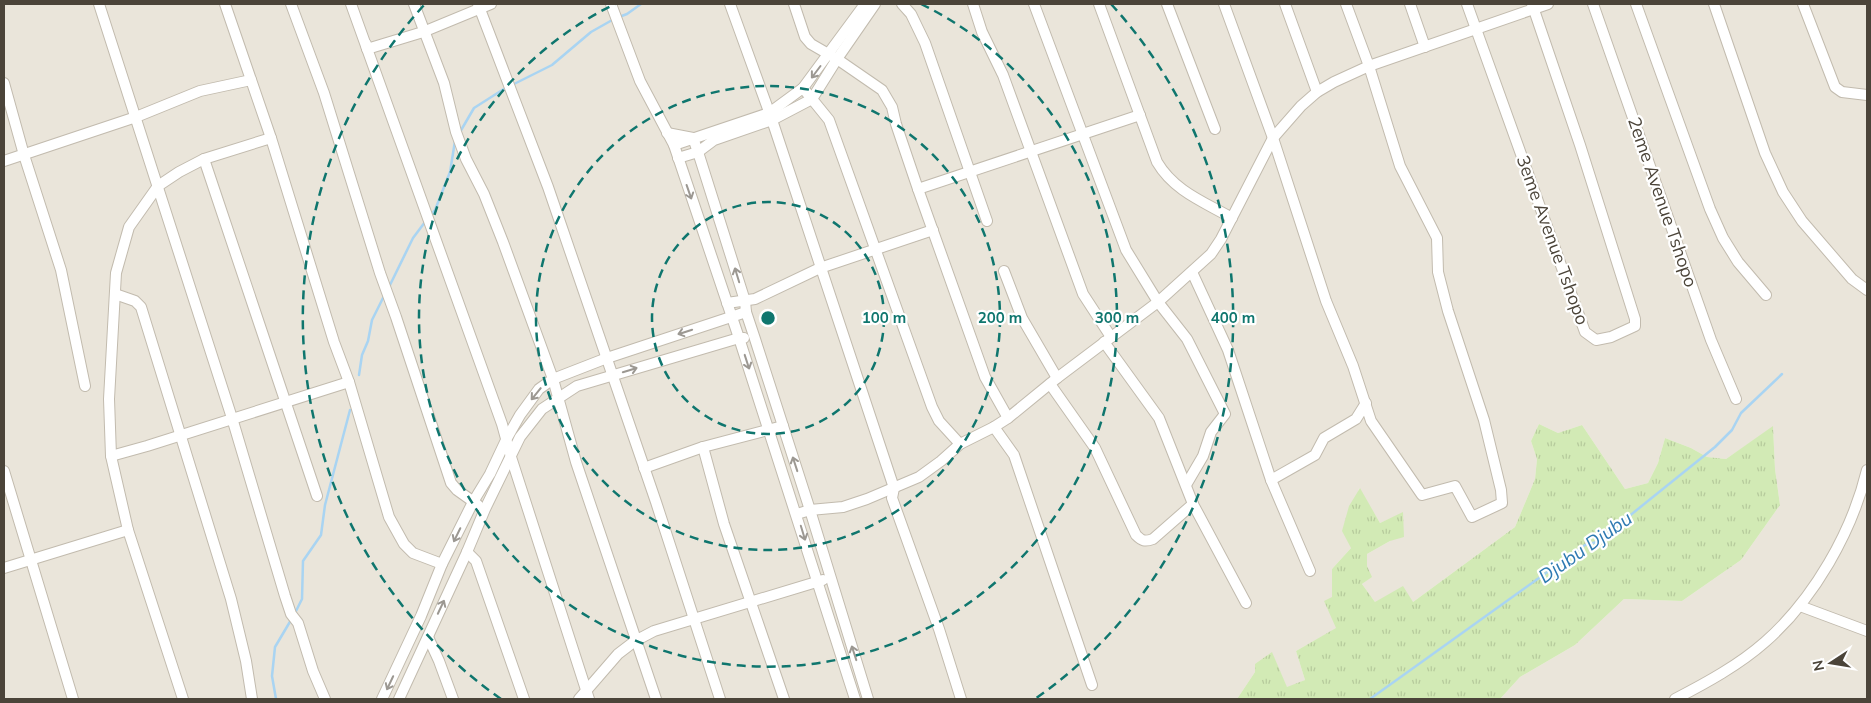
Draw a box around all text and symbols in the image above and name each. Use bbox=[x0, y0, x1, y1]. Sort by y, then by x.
one-way arrow bbox=[810, 65, 821, 78]
street label: 2eme Avenue Tshopo bbox=[1623, 114, 1703, 290]
street label: 3eme Avenue Tshopo bbox=[1512, 152, 1594, 328]
one-way arrow bbox=[685, 183, 694, 199]
one-way arrow bbox=[732, 268, 741, 284]
text: 100 m bbox=[862, 308, 906, 327]
text: 200 m bbox=[978, 308, 1022, 327]
text: 300 m bbox=[1095, 308, 1139, 327]
text: 400 m bbox=[1211, 308, 1255, 327]
centre of rings bbox=[759, 309, 777, 327]
one-way arrow bbox=[678, 328, 693, 337]
one-way arrow bbox=[742, 354, 752, 370]
one-way arrow bbox=[621, 365, 637, 375]
one-way arrow bbox=[531, 387, 542, 400]
one-way arrow bbox=[790, 456, 800, 472]
water label: Djubu Djubu bbox=[1533, 506, 1637, 588]
one-way arrow bbox=[798, 525, 808, 541]
one-way arrow bbox=[452, 527, 461, 542]
one-way arrow bbox=[437, 600, 447, 615]
north arrow bbox=[1806, 638, 1856, 688]
one-way arrow bbox=[848, 645, 858, 661]
text: N bbox=[1808, 659, 1828, 673]
one-way arrow bbox=[385, 675, 394, 690]

